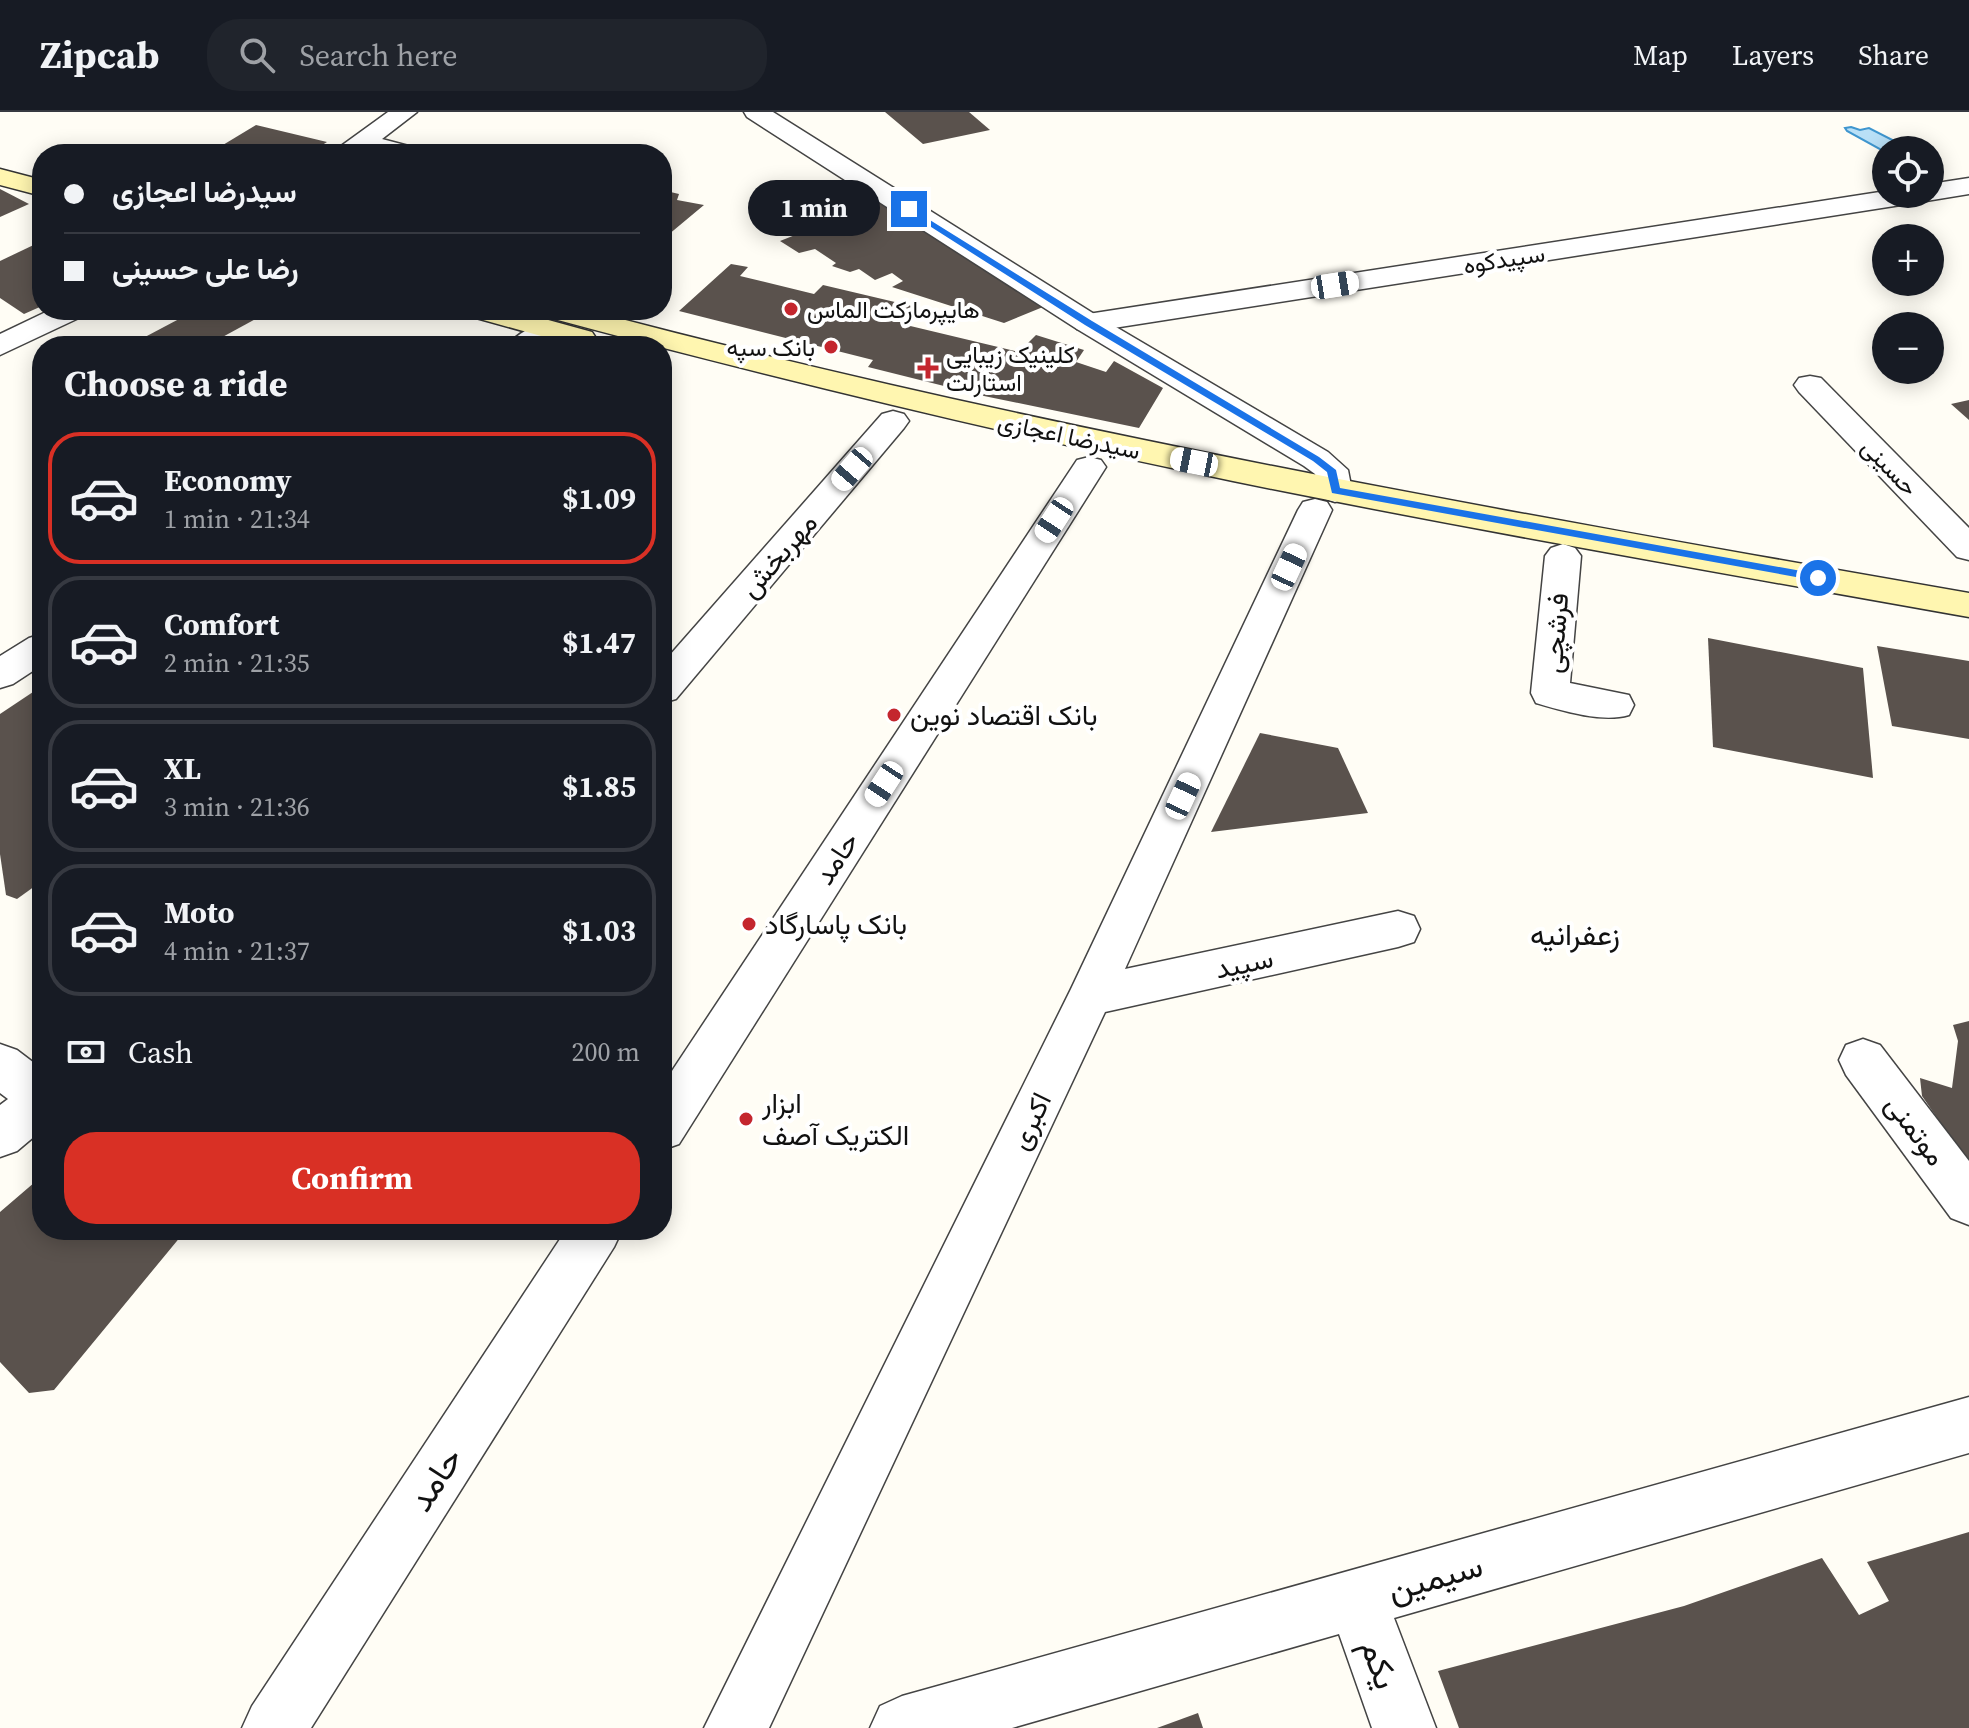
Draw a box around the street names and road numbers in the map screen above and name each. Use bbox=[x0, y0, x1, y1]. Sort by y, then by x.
street label: سپیدکوه bbox=[1461, 236, 1547, 282]
street label: سیدرضا اعجازی bbox=[995, 405, 1143, 467]
street label: حسینی bbox=[1854, 431, 1926, 503]
street label: مهربخش bbox=[731, 504, 825, 606]
street label: فرشچی bbox=[1533, 591, 1577, 675]
street label: حامد bbox=[805, 824, 867, 892]
street label: سپید bbox=[1212, 938, 1276, 988]
street label: اکبری bbox=[1000, 1086, 1060, 1156]
street label: موتمنی bbox=[1877, 1087, 1955, 1173]
street label: حامد bbox=[397, 1438, 473, 1520]
street label: سیمین bbox=[1382, 1542, 1488, 1612]
street label: یکم bbox=[1350, 1633, 1410, 1695]

